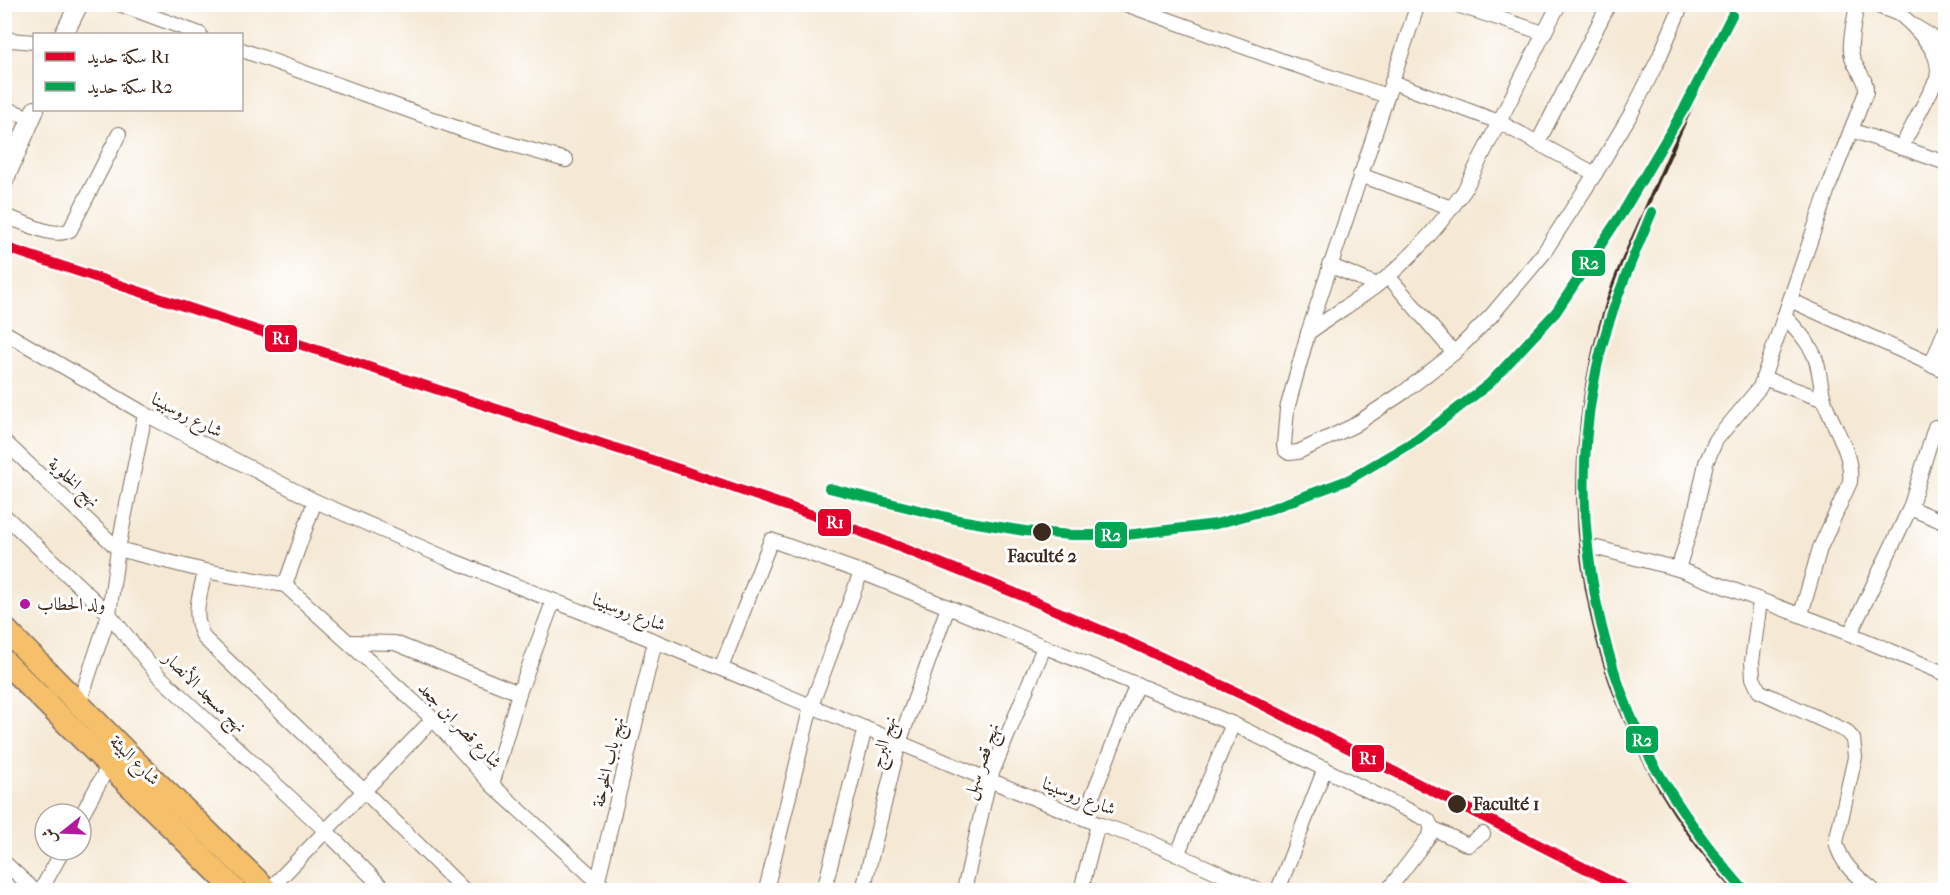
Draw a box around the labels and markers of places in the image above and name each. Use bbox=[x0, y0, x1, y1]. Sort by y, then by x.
marker: Faculté 2 bbox=[1031, 521, 1053, 543]
place label: Faculté 2 bbox=[1006, 546, 1077, 567]
place label: ولد الحطاب bbox=[37, 594, 105, 615]
marker: ولد الحطاب bbox=[18, 597, 32, 611]
marker: Faculté 1 bbox=[1446, 793, 1468, 815]
place label: Faculté 1 bbox=[1472, 794, 1539, 815]

